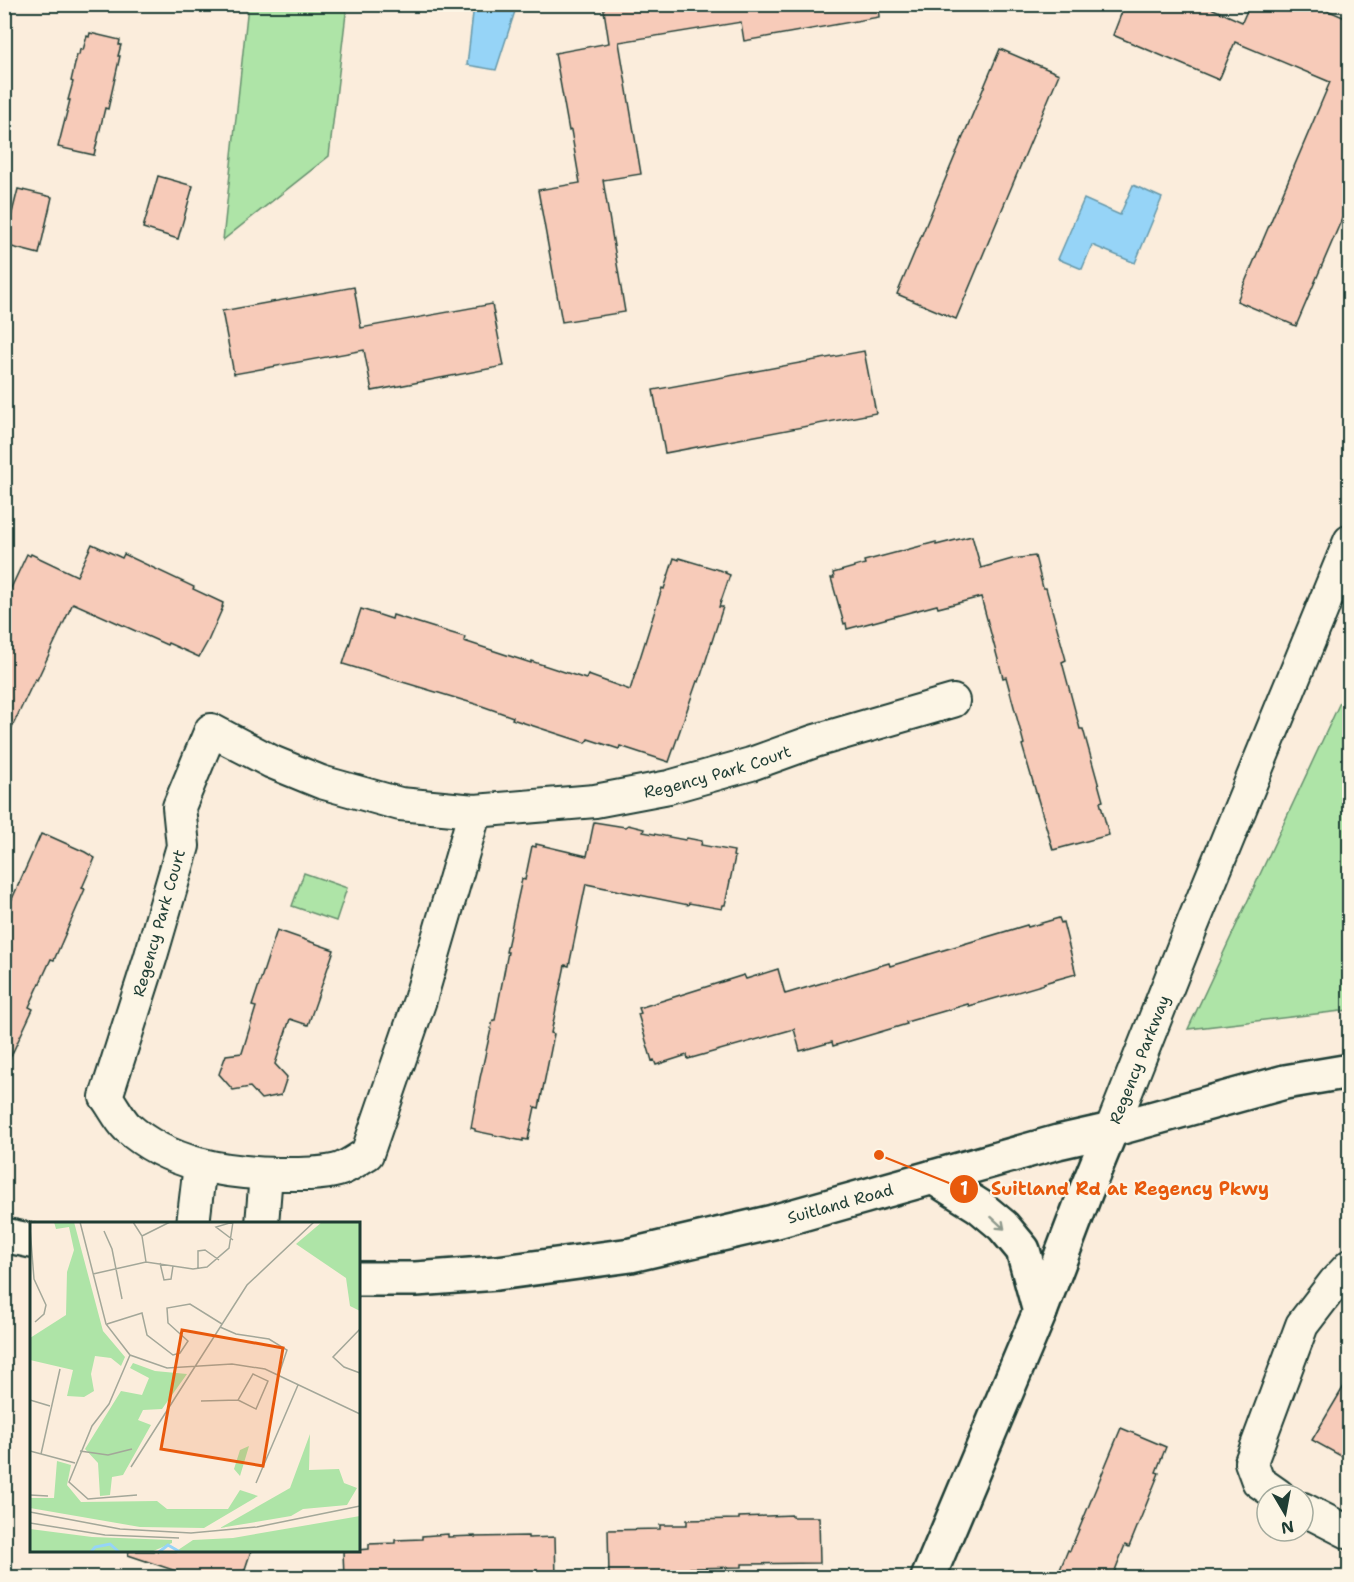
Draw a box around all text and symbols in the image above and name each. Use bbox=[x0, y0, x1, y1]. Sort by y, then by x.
street label: Regency Park Court bbox=[642, 740, 794, 802]
street label: Regency Park Court bbox=[128, 847, 190, 999]
street label: Regency Parkway bbox=[1104, 992, 1174, 1127]
callout: Suitland Rd at Regency Pkwy bbox=[949, 1171, 1282, 1207]
text: 1 bbox=[960, 1177, 968, 1201]
text: Suitland Rd at Regency Pkwy bbox=[991, 1177, 1269, 1201]
street label: Suitland Road bbox=[785, 1178, 896, 1228]
one-way arrow bbox=[991, 1216, 1006, 1230]
inset map bbox=[30, 1222, 360, 1552]
north arrow bbox=[1255, 1483, 1315, 1543]
text: N bbox=[1279, 1516, 1296, 1539]

